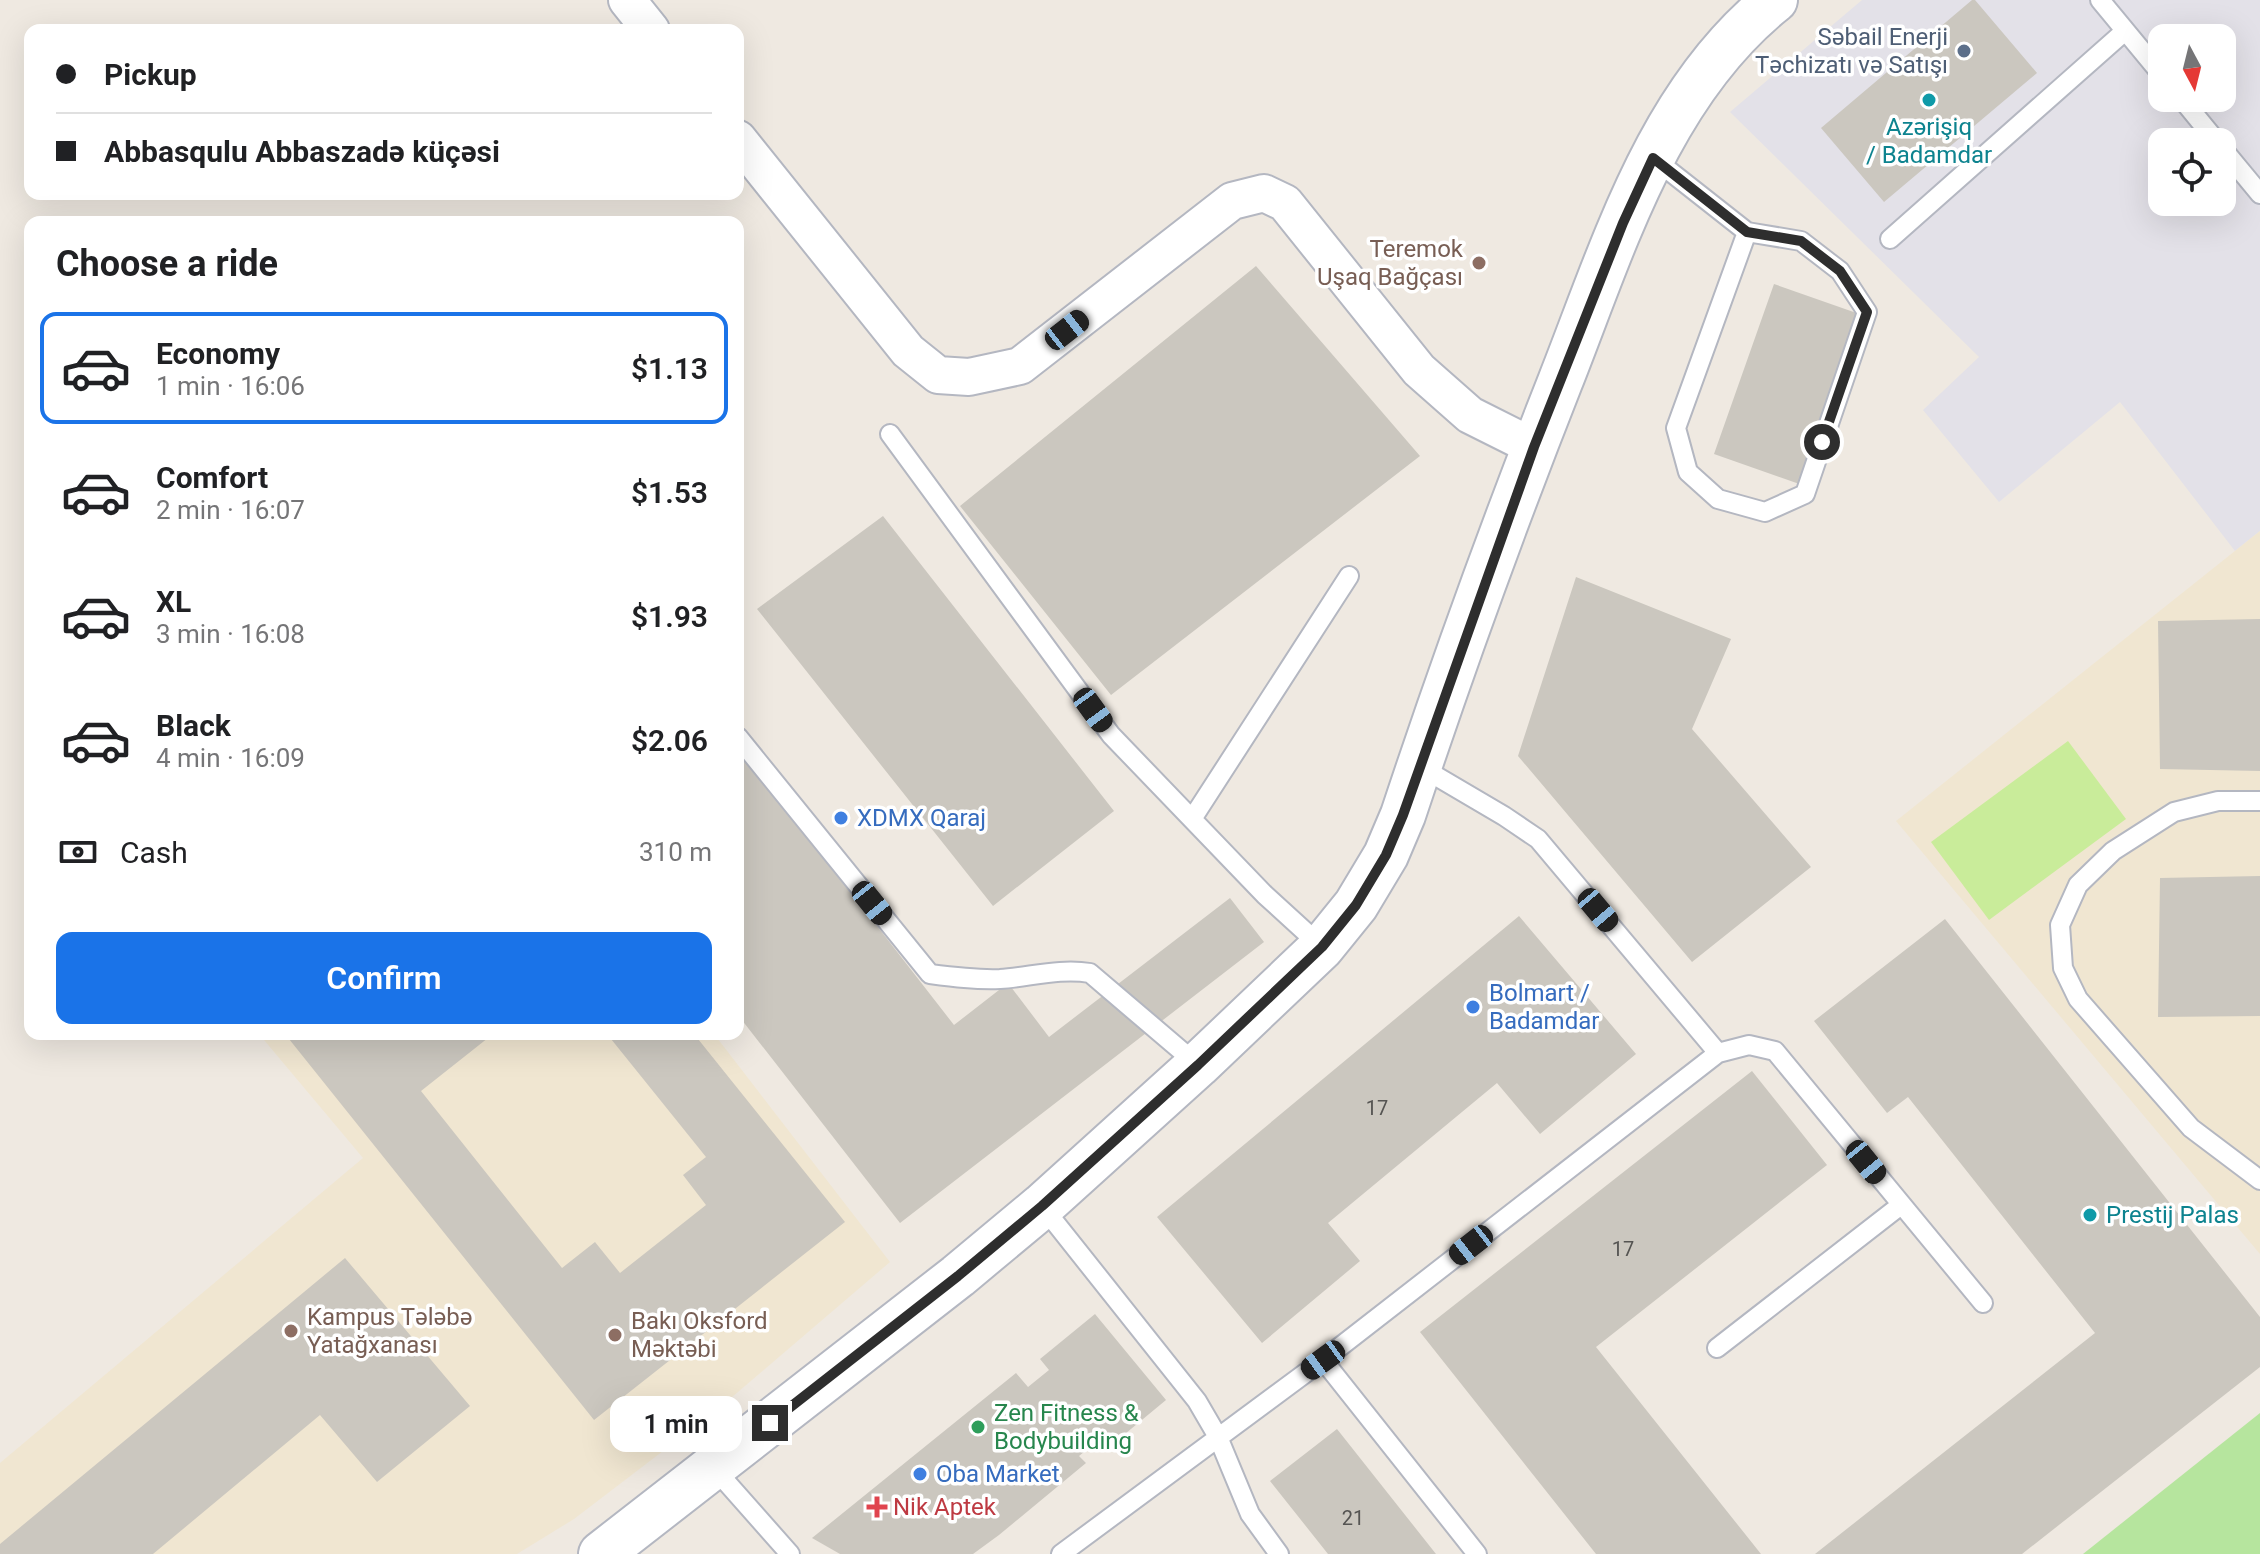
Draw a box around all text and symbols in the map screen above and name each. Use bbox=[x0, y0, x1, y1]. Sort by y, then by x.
place label: Səbail Enerji Təchizatı və Satışı bbox=[1755, 23, 1948, 79]
north arrow bbox=[2148, 24, 2236, 112]
map controls bbox=[2148, 24, 2236, 216]
marker: Səbail Enerji Təchizatı və Satışı bbox=[1955, 42, 1973, 60]
text: Pickup bbox=[104, 57, 197, 92]
marker: Azərişiq / Badamdar bbox=[1920, 91, 1938, 109]
place label: Azərişiq / Badamdar bbox=[1866, 113, 1992, 169]
button: locate bbox=[2148, 128, 2236, 216]
text: Abbasqulu Abbaszadə küçəsi bbox=[104, 134, 500, 169]
place label: Teremok Uşaq Bağçası bbox=[1317, 235, 1464, 291]
text: Choose a ride bbox=[56, 243, 278, 285]
marker: Teremok Uşaq Bağçası bbox=[1470, 254, 1488, 272]
car bbox=[1041, 306, 1093, 354]
icon: car bbox=[60, 332, 132, 404]
text: Economy bbox=[156, 336, 280, 371]
text: $1.13 bbox=[631, 351, 708, 386]
text: 1 min · 16:06 bbox=[156, 371, 305, 401]
route start bbox=[1804, 424, 1840, 460]
icon: car bbox=[60, 456, 132, 528]
text: Comfort bbox=[156, 460, 268, 495]
text: $1.53 bbox=[631, 475, 708, 510]
text: 2 min · 16:07 bbox=[156, 495, 305, 525]
icon: car bbox=[60, 580, 132, 652]
text: XL bbox=[156, 584, 191, 619]
text: $1.93 bbox=[631, 599, 708, 634]
text: 3 min · 16:08 bbox=[156, 619, 305, 649]
car bbox=[1069, 684, 1117, 736]
icon: car bbox=[60, 704, 132, 776]
text: Black bbox=[156, 708, 231, 743]
text: $2.06 bbox=[631, 723, 708, 758]
text: 4 min · 16:09 bbox=[156, 743, 305, 773]
place label: XDMX Qaraj bbox=[857, 804, 986, 832]
marker: XDMX Qaraj bbox=[832, 809, 850, 827]
icon: cash bbox=[56, 830, 100, 874]
text: Cash bbox=[120, 835, 188, 870]
text: 310 m bbox=[639, 837, 712, 867]
car bbox=[848, 877, 896, 929]
car bbox=[1573, 884, 1623, 936]
button: Confirm bbox=[56, 932, 712, 1024]
place label: Bolmart / Badamdar bbox=[1489, 979, 1599, 1035]
marker: Bolmart / Badamdar bbox=[1464, 998, 1482, 1016]
house number: 17 bbox=[1366, 1096, 1388, 1120]
car bbox=[1842, 1136, 1890, 1188]
place label: Prestij Palas bbox=[2106, 1201, 2239, 1229]
marker: Prestij Palas bbox=[2081, 1206, 2099, 1224]
car bbox=[1445, 1221, 1497, 1269]
house number: 17 bbox=[1612, 1237, 1634, 1261]
place label: Kampus Tələbə Yatağxanası bbox=[307, 1303, 472, 1359]
place label: Bakı Oksford Məktəbi bbox=[631, 1307, 768, 1363]
marker: Kampus Tələbə Yatağxanası bbox=[282, 1322, 300, 1340]
marker: Bakı Oksford Məktəbi bbox=[606, 1326, 624, 1344]
car bbox=[1297, 1336, 1349, 1384]
callout: 1 min bbox=[610, 1395, 742, 1451]
place label: Zen Fitness & Bodybuilding bbox=[994, 1399, 1139, 1455]
route end bbox=[752, 1405, 788, 1441]
text: 1 min bbox=[643, 1409, 709, 1439]
marker: Zen Fitness & Bodybuilding bbox=[969, 1418, 987, 1436]
place label: Oba Market bbox=[936, 1460, 1060, 1488]
marker: Oba Market bbox=[911, 1465, 929, 1483]
place label: Nik Aptek bbox=[893, 1493, 997, 1521]
marker: Nik Aptek bbox=[868, 1498, 886, 1516]
house number: 21 bbox=[1342, 1506, 1364, 1530]

